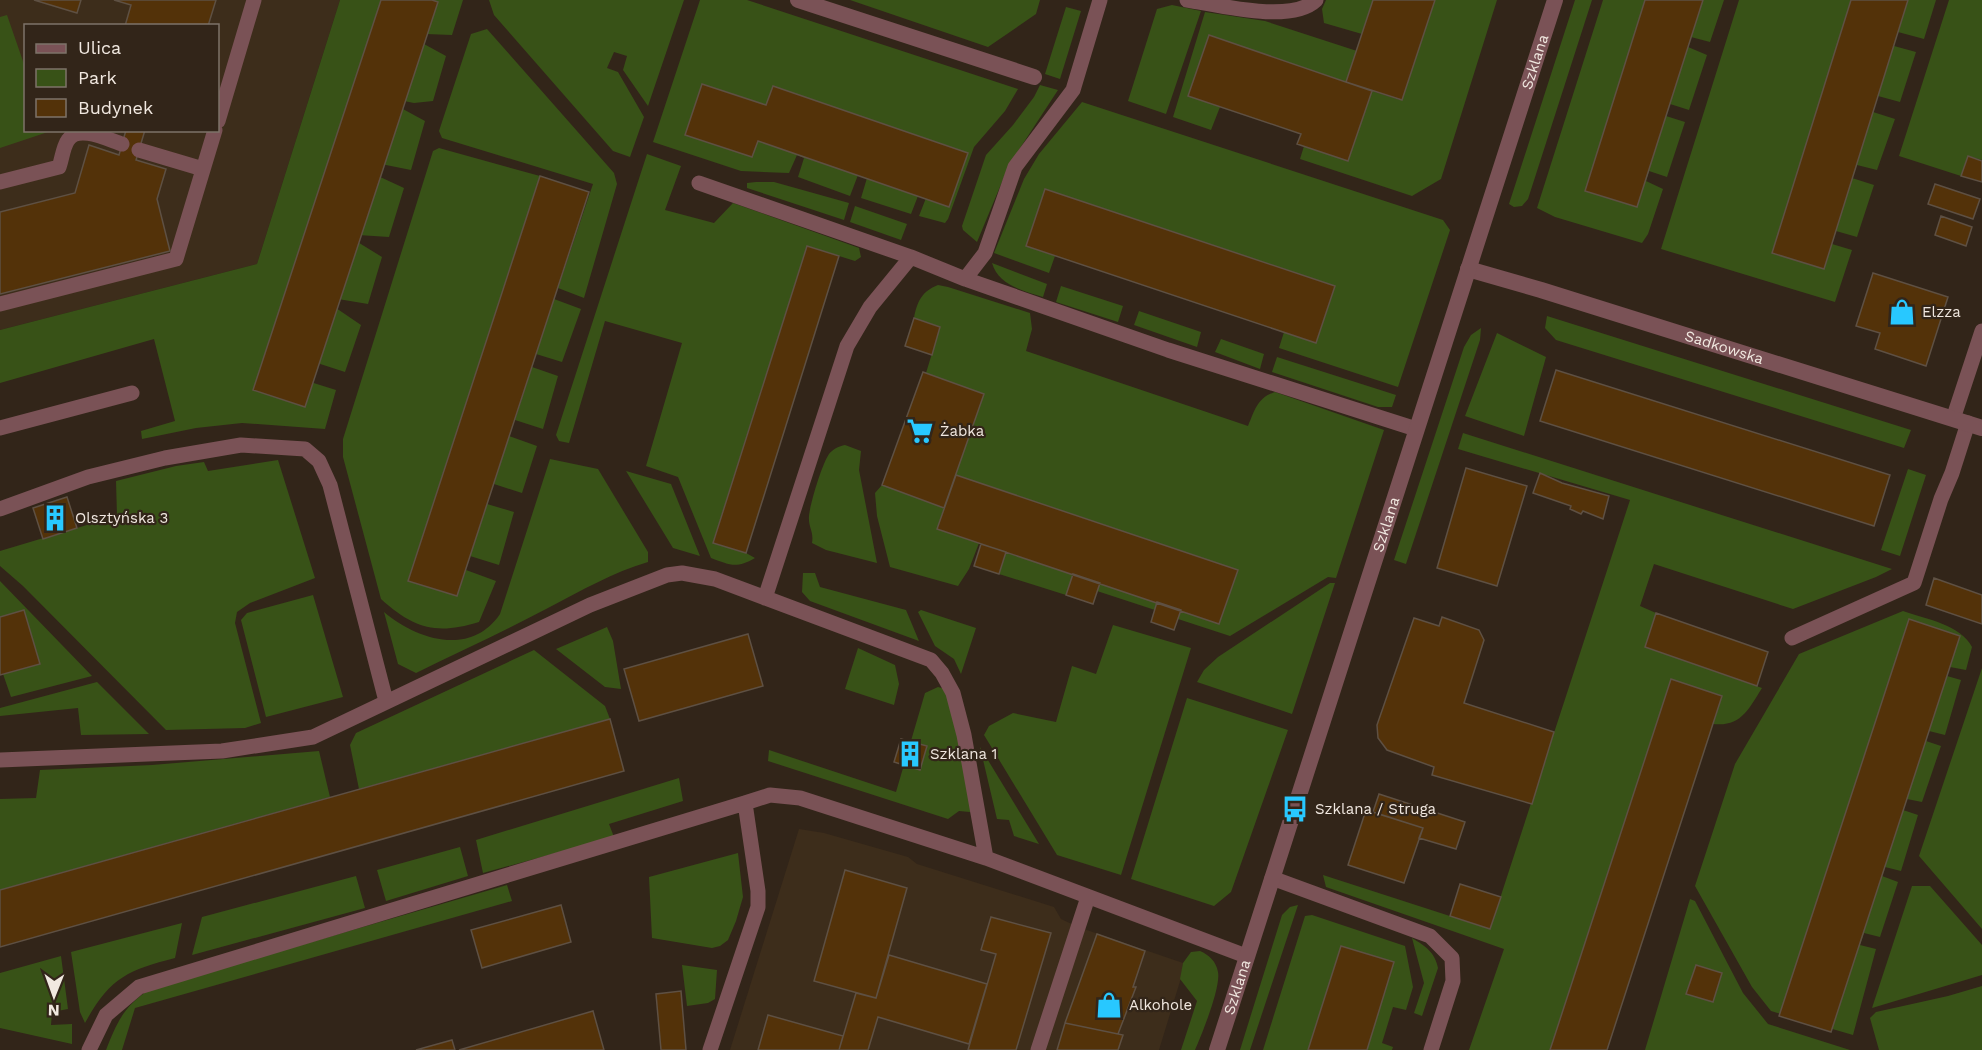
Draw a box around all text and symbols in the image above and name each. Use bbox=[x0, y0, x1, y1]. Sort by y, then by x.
legend bbox=[24, 24, 219, 132]
street label: Szklana bbox=[1518, 32, 1553, 92]
text: Ulica bbox=[78, 37, 121, 58]
text: Park bbox=[78, 67, 117, 88]
text: Budynek bbox=[78, 97, 153, 118]
shop icon: Elzza bbox=[1887, 297, 1917, 327]
place label: Elzza bbox=[1922, 303, 1961, 321]
street label: Sadkowska bbox=[1683, 327, 1766, 368]
supermarket icon: Żabka bbox=[905, 416, 935, 446]
place label: Żabka bbox=[940, 422, 985, 440]
street label: Szklana bbox=[1369, 494, 1404, 554]
building icon: Olsztyńska 3 bbox=[40, 503, 70, 533]
place label: Olsztyńska 3 bbox=[75, 509, 168, 527]
building icon: Szklana 1 bbox=[895, 739, 925, 769]
place label: Szklana 1 bbox=[930, 745, 997, 763]
bus stop icon: Szklana / Struga bbox=[1280, 794, 1310, 824]
place label: Szklana / Struga bbox=[1315, 800, 1437, 818]
street label: Szklana bbox=[1220, 957, 1255, 1017]
north arrow bbox=[24, 966, 84, 1026]
shop icon: Alkohole bbox=[1094, 990, 1124, 1020]
place label: Alkohole bbox=[1129, 996, 1192, 1014]
text: N bbox=[48, 1001, 60, 1020]

